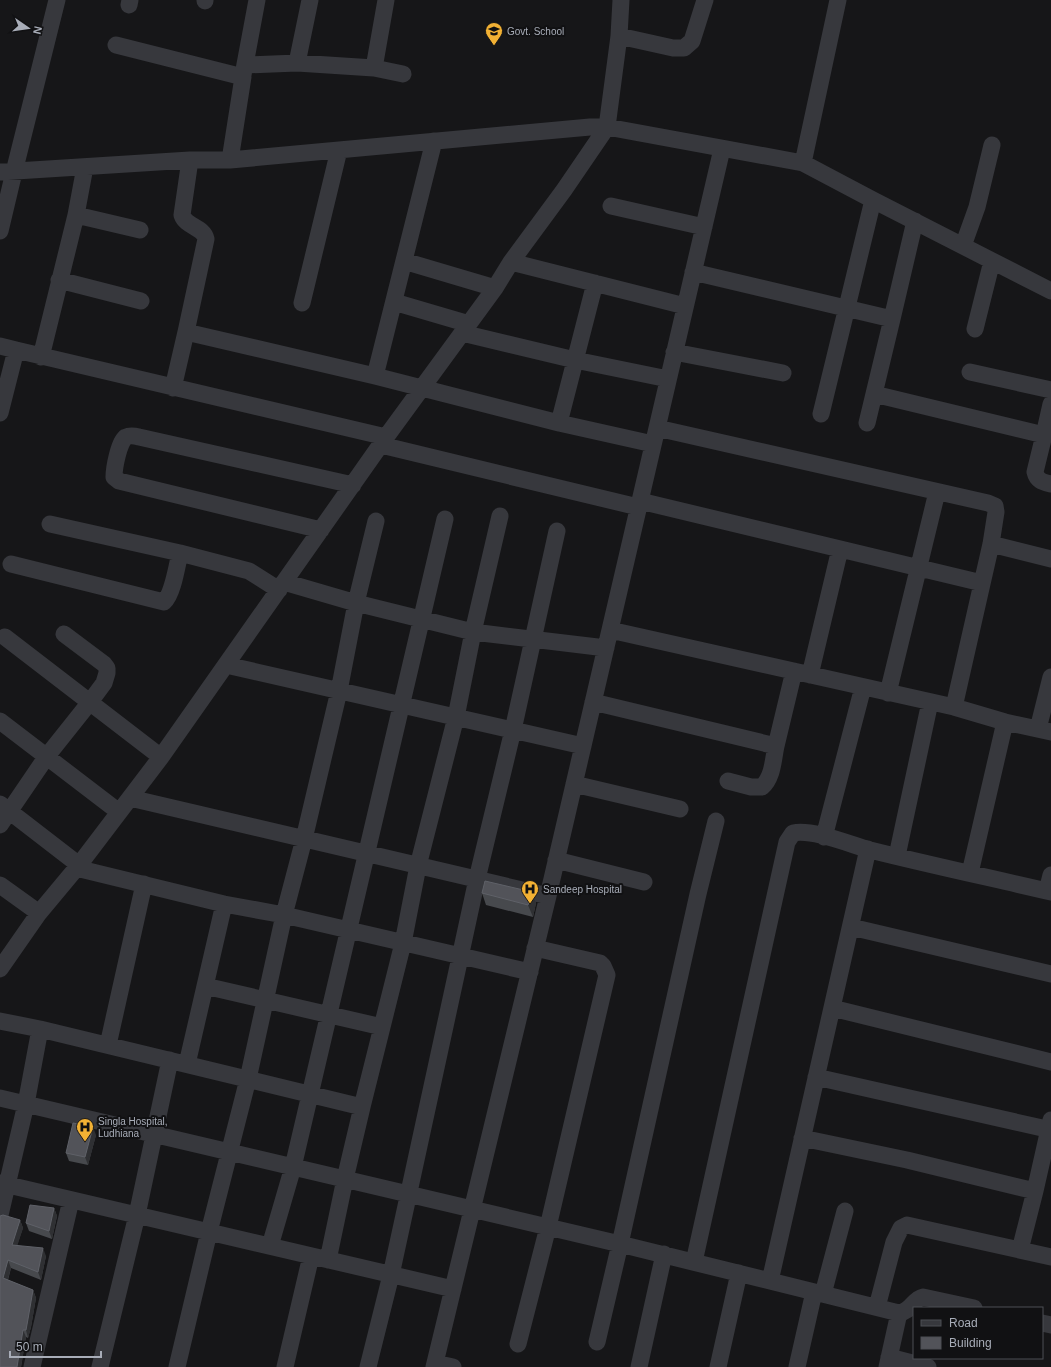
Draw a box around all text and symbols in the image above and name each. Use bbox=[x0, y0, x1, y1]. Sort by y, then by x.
north arrow bbox=[8, 8, 48, 48]
school or university icon: Govt. School bbox=[484, 21, 504, 46]
text: N bbox=[31, 25, 44, 36]
place label: Govt. School bbox=[507, 26, 564, 37]
hospital icon: Sandeep Hospital bbox=[520, 879, 540, 904]
place label: Sandeep Hospital bbox=[543, 884, 622, 895]
place label: Singla Hospital, Ludhiana bbox=[98, 1116, 167, 1139]
hospital icon: Singla Hospital, Ludhiana bbox=[75, 1117, 95, 1142]
legend bbox=[913, 1307, 1043, 1359]
text: Road bbox=[949, 1316, 978, 1330]
scale bar bbox=[10, 1333, 101, 1359]
text: Building bbox=[949, 1336, 992, 1350]
text: 50 m bbox=[16, 1340, 43, 1354]

